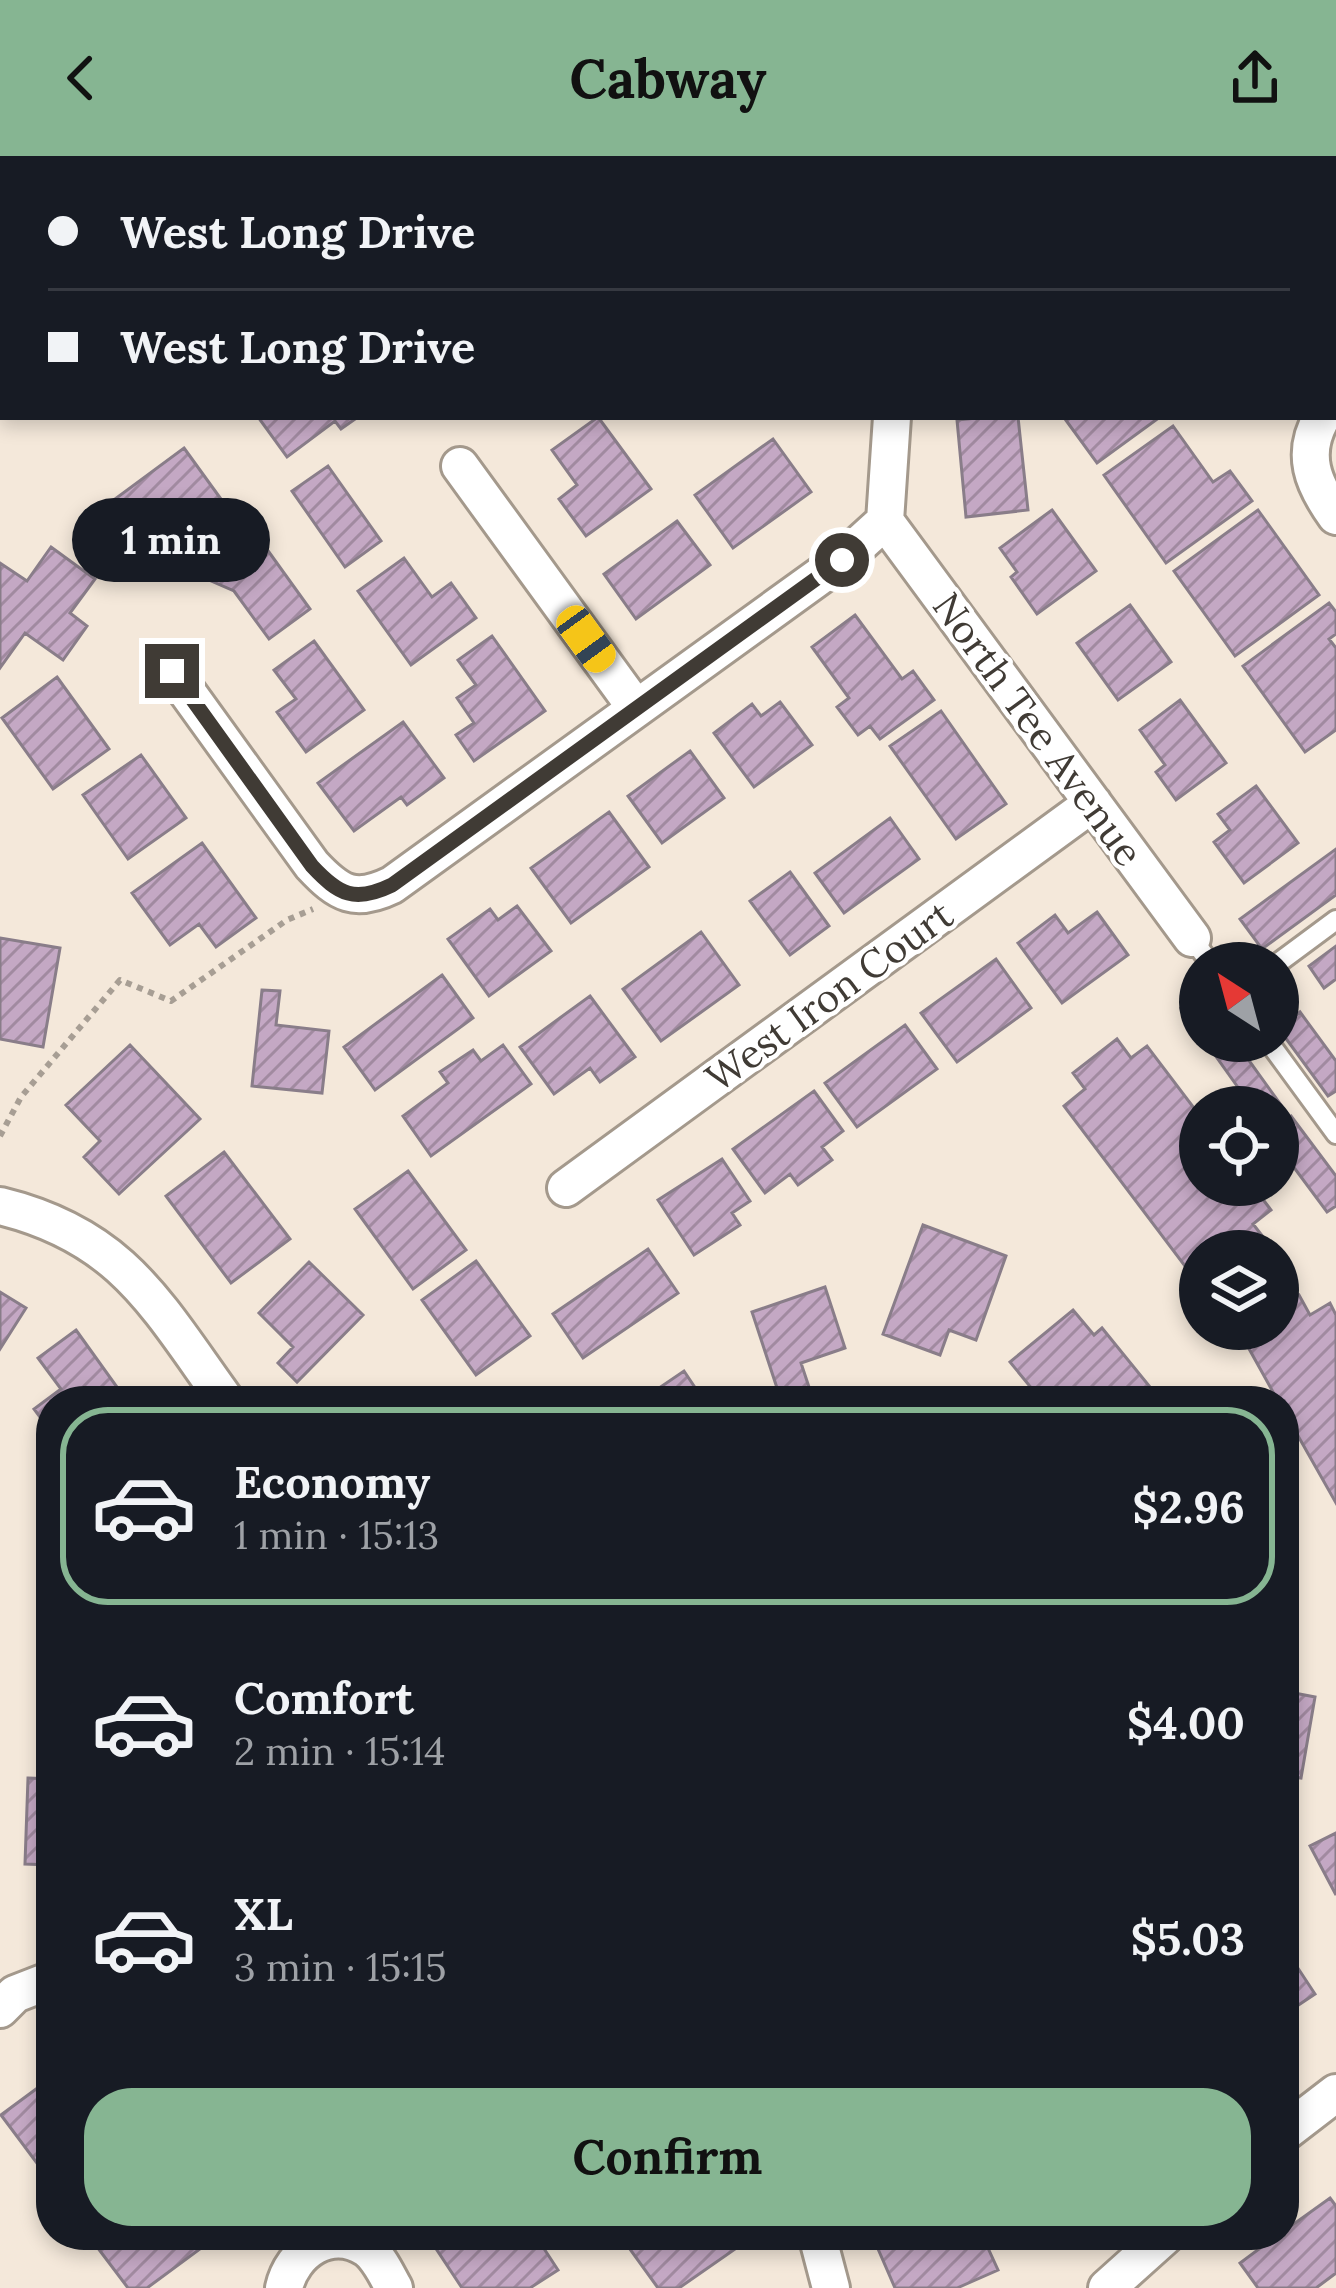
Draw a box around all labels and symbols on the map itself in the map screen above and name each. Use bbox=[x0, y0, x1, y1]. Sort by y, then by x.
callout: 1 min bbox=[73, 497, 271, 581]
route start bbox=[815, 533, 869, 587]
street label: North Tee Avenue bbox=[922, 583, 1154, 875]
car bbox=[550, 599, 622, 679]
route end bbox=[145, 644, 199, 698]
street label: West Iron Court bbox=[696, 889, 962, 1103]
north arrow bbox=[1179, 942, 1299, 1062]

